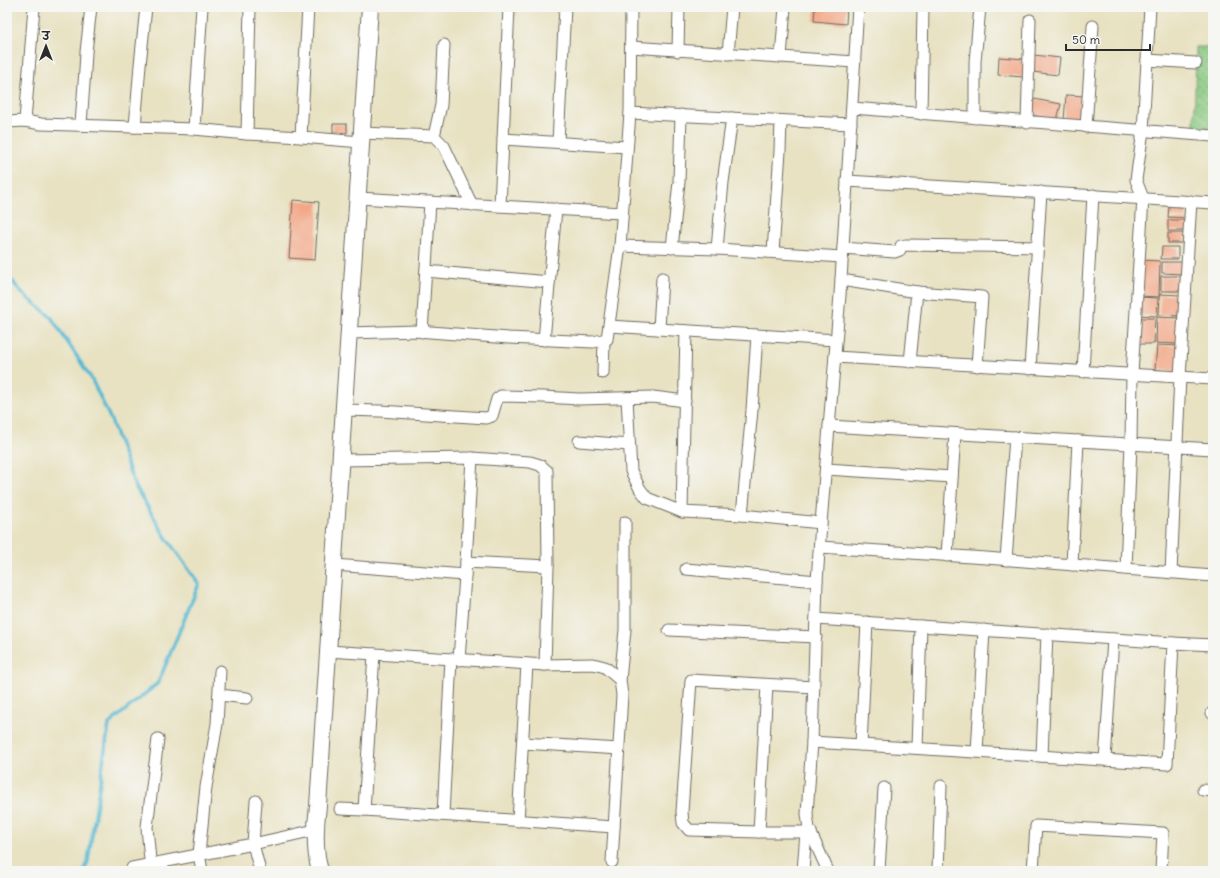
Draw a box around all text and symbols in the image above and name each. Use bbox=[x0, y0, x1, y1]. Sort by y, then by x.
north arrow bbox=[26, 26, 66, 66]
scale bar bbox=[1066, 26, 1150, 52]
text: उ bbox=[41, 29, 51, 43]
text: 50 m bbox=[1072, 32, 1101, 47]

